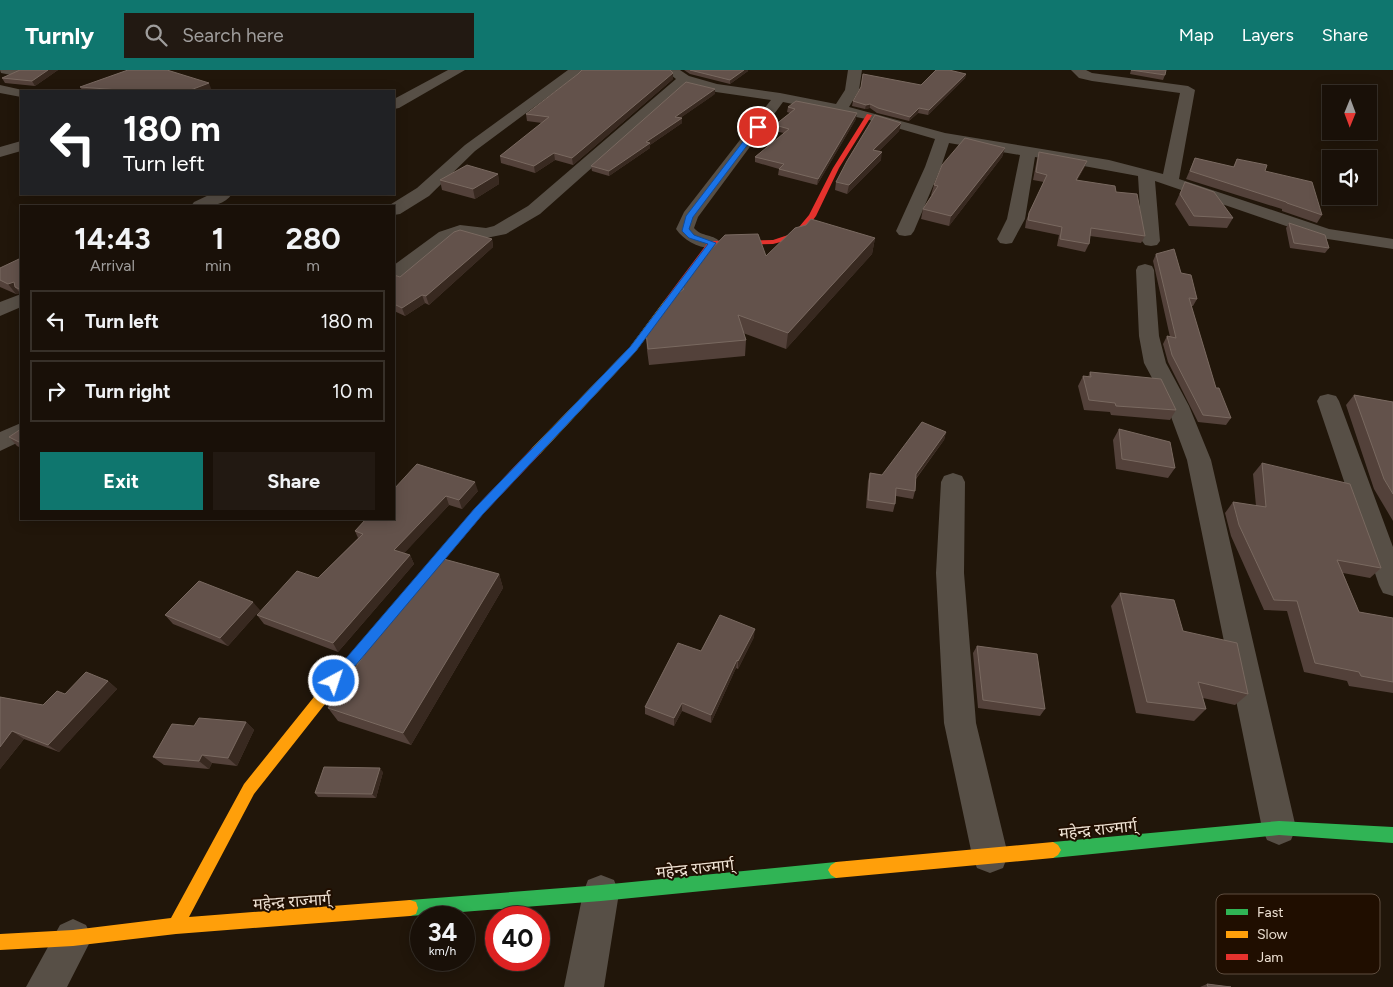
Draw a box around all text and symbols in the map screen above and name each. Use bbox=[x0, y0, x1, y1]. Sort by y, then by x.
search box bbox=[124, 13, 474, 58]
text: Turnly bbox=[25, 21, 94, 50]
icon: search bbox=[142, 21, 170, 49]
text: Search here bbox=[182, 24, 284, 47]
text: Map bbox=[1179, 24, 1214, 46]
text: Layers bbox=[1242, 24, 1294, 46]
text: Share bbox=[1322, 24, 1368, 46]
north arrow bbox=[1322, 85, 1378, 140]
map controls bbox=[1322, 85, 1377, 205]
pin bbox=[737, 106, 779, 148]
text: 180 m bbox=[123, 108, 221, 150]
icon: left bbox=[40, 110, 105, 175]
icon: arrive bbox=[744, 113, 772, 141]
text: Turn left bbox=[123, 150, 205, 177]
button: sound bbox=[1322, 150, 1377, 205]
text: 14:43 bbox=[74, 220, 151, 257]
text: 1 bbox=[212, 220, 224, 257]
text: 280 bbox=[286, 220, 341, 257]
text: Arrival bbox=[90, 256, 135, 275]
text: min bbox=[205, 256, 231, 275]
text: m bbox=[306, 256, 320, 275]
icon: left bbox=[42, 307, 70, 335]
text: Turn left bbox=[85, 310, 159, 333]
text: 180 m bbox=[320, 310, 373, 333]
icon: right bbox=[42, 377, 70, 405]
text: Turn right bbox=[85, 380, 171, 403]
text: 10 m bbox=[332, 380, 373, 403]
button: Exit bbox=[40, 452, 203, 510]
button: Share bbox=[213, 452, 375, 510]
position arrow bbox=[307, 654, 359, 706]
street label: महेन्द्र राज्मार्ग् bbox=[1058, 816, 1141, 844]
street label: महेन्द्र राज्मार्ग् bbox=[655, 855, 738, 883]
street label: महेन्द्र राज्मार्ग् bbox=[252, 889, 335, 915]
legend bbox=[1216, 894, 1380, 974]
text: Fast bbox=[1257, 904, 1283, 921]
speed limit sign: 40 bbox=[485, 906, 550, 971]
text: 34 bbox=[428, 917, 457, 947]
text: Slow bbox=[1257, 926, 1288, 943]
text: km/h bbox=[429, 944, 456, 958]
text: Jam bbox=[1257, 949, 1283, 966]

